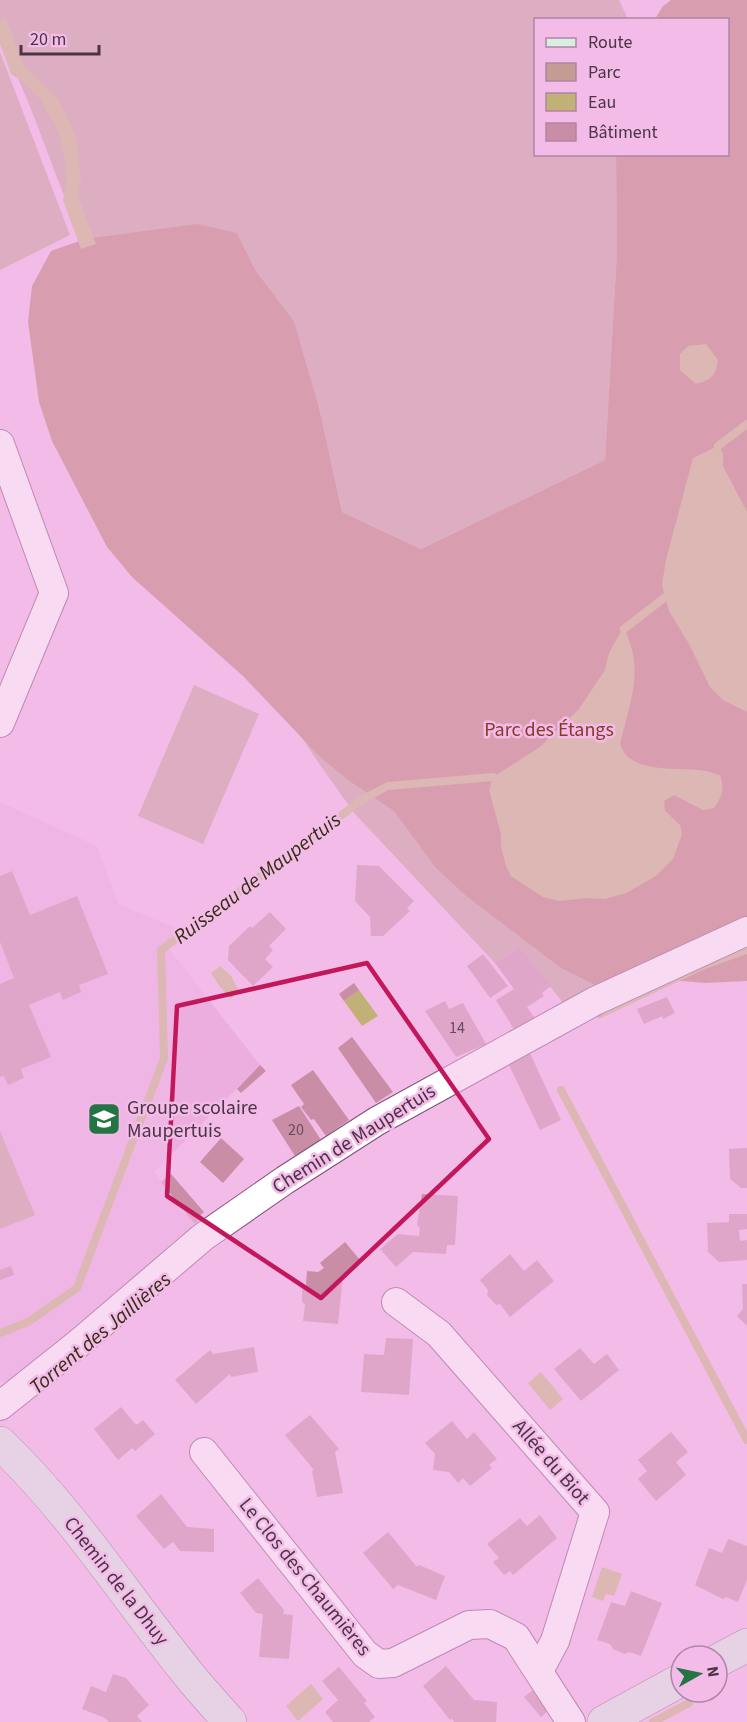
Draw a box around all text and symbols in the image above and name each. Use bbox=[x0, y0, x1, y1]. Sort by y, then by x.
scale bar bbox=[21, 18, 99, 56]
legend bbox=[534, 18, 729, 156]
text: 20 m bbox=[30, 27, 66, 52]
text: Route bbox=[588, 30, 632, 55]
text: Parc bbox=[588, 60, 621, 85]
text: Eau bbox=[588, 90, 616, 115]
text: Bâtiment bbox=[588, 120, 658, 145]
park label: Parc des Étangs bbox=[484, 716, 614, 744]
water label: Ruisseau de Maupertuis bbox=[167, 805, 347, 951]
house number: 14 bbox=[449, 1017, 465, 1039]
street label: Chemin de Maupertuis bbox=[267, 1077, 441, 1201]
place label: Groupe scolaire Maupertuis bbox=[127, 1094, 258, 1145]
school or university icon: Groupe scolaire Maupertuis bbox=[86, 1101, 122, 1137]
house number: 20 bbox=[288, 1119, 304, 1141]
water label: Torrent des Jaillières bbox=[23, 1265, 177, 1401]
street label: Allée du Biot bbox=[506, 1413, 596, 1511]
street label: Le Clos des Chaumières bbox=[232, 1492, 378, 1662]
street label: Chemin de la Dhuy bbox=[57, 1511, 176, 1652]
north arrow bbox=[669, 1644, 729, 1704]
text: N bbox=[701, 1665, 725, 1679]

